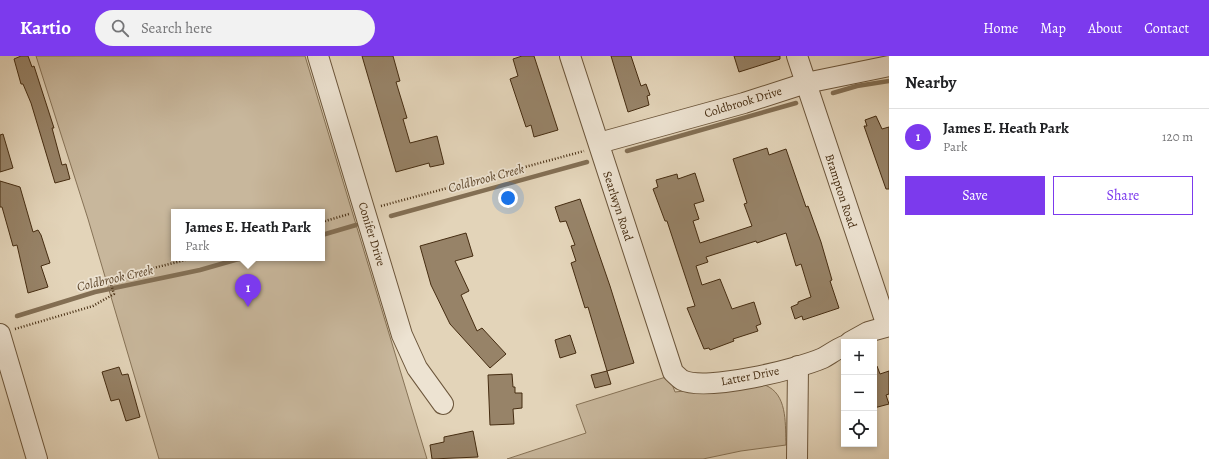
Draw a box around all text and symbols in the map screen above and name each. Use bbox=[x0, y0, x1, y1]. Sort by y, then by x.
search box bbox=[95, 10, 375, 46]
text: Kartio bbox=[20, 15, 71, 41]
icon: search bbox=[109, 17, 131, 39]
text: Search here bbox=[141, 18, 212, 38]
text: Home bbox=[983, 19, 1018, 38]
text: Map bbox=[1040, 19, 1066, 38]
text: About bbox=[1088, 19, 1122, 38]
text: Contact bbox=[1144, 19, 1189, 38]
text: Nearby bbox=[905, 71, 956, 94]
street label: Coldbrook Drive bbox=[702, 83, 784, 121]
text: James E. Heath Park bbox=[943, 118, 1069, 138]
text: 1 bbox=[916, 128, 920, 145]
text: 120 m bbox=[1162, 128, 1193, 145]
text: Park bbox=[943, 138, 967, 155]
street label: Brampton Road bbox=[821, 152, 861, 231]
water label: Coldbrook Creek bbox=[446, 160, 526, 196]
street label: Searlwyn Road bbox=[599, 169, 637, 243]
button: Save bbox=[905, 176, 1045, 215]
button: Share bbox=[1053, 176, 1193, 215]
your location bbox=[498, 188, 518, 208]
street label: Conifer Drive bbox=[355, 200, 389, 268]
popup bbox=[171, 209, 325, 261]
text: James E. Heath Park bbox=[185, 217, 311, 237]
text: Park bbox=[185, 237, 210, 254]
water label: Coldbrook Creek bbox=[75, 261, 155, 295]
pin: 1 bbox=[235, 274, 261, 307]
map controls bbox=[841, 339, 877, 447]
button: + bbox=[841, 339, 877, 375]
street label: Latter Drive bbox=[720, 363, 780, 389]
button: − bbox=[841, 375, 877, 411]
button: locate bbox=[841, 411, 877, 447]

